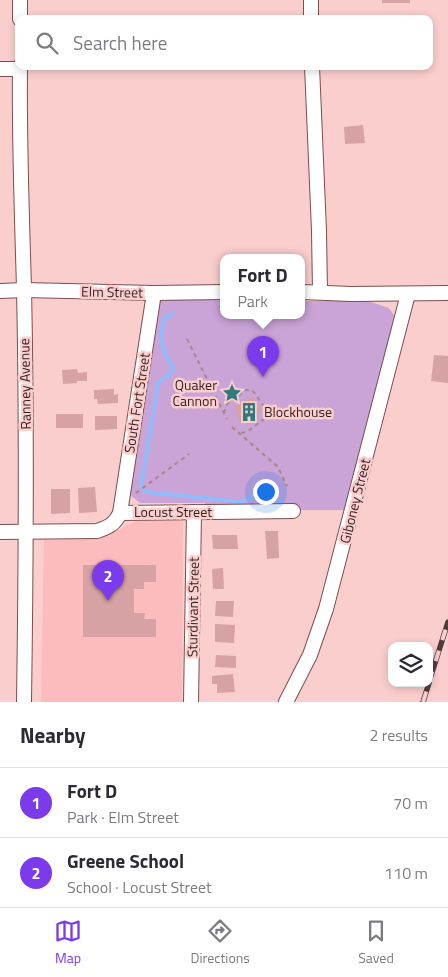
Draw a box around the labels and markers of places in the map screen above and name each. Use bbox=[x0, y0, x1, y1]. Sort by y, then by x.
pin: 1 bbox=[247, 336, 279, 377]
place label: Quaker Cannon bbox=[172, 374, 217, 411]
place icon: Quaker Cannon bbox=[221, 382, 243, 404]
building icon: Blockhouse bbox=[238, 401, 260, 423]
place label: Blockhouse bbox=[264, 401, 332, 422]
pin: 2 bbox=[92, 560, 124, 601]

